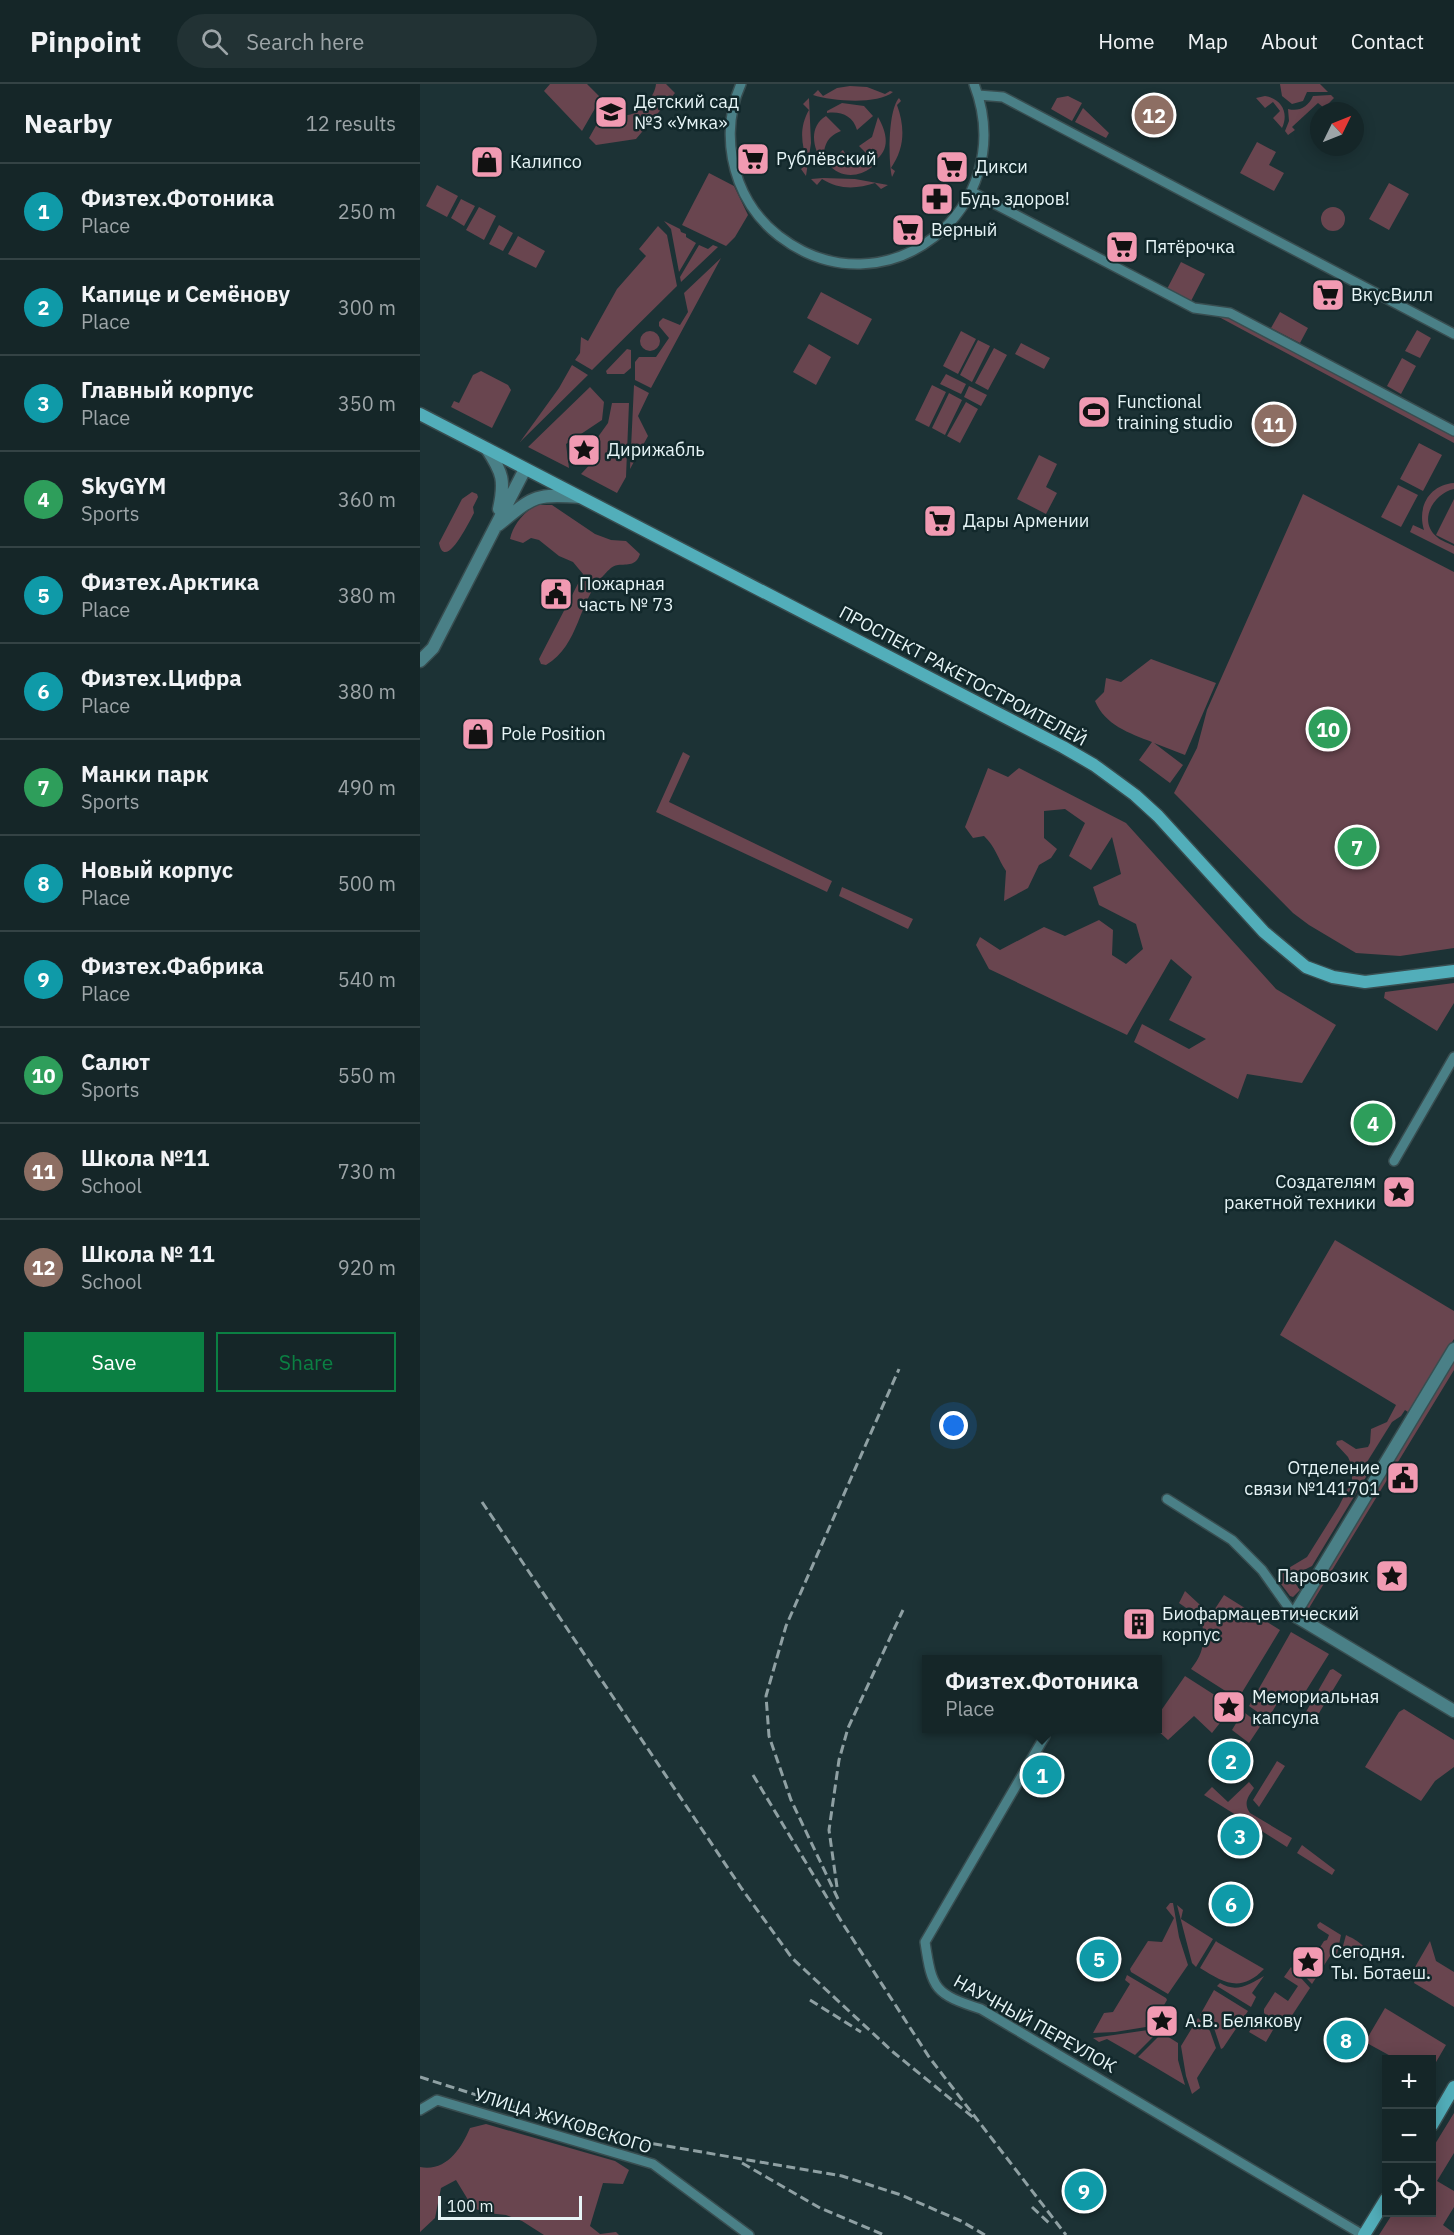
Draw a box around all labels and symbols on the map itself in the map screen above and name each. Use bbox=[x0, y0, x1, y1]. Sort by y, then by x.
place label: Детский сад №3 «Умка» bbox=[634, 90, 739, 134]
pin: 12 bbox=[1134, 93, 1174, 138]
school or university icon: Детский сад №3 «Умка» bbox=[593, 94, 629, 130]
north arrow bbox=[1310, 102, 1364, 156]
supermarket icon: Рублёвский bbox=[735, 141, 771, 177]
shop icon: Калипсо bbox=[469, 144, 505, 180]
place label: Рублёвский bbox=[776, 147, 876, 170]
supermarket icon: Дикси bbox=[934, 149, 970, 185]
place label: Калипсо bbox=[510, 150, 582, 173]
place label: Дикси bbox=[975, 155, 1028, 178]
pharmacy icon: Будь здоров! bbox=[919, 181, 955, 217]
place label: Будь здоров! bbox=[960, 187, 1070, 210]
supermarket icon: Верный bbox=[890, 212, 926, 248]
place label: Верный bbox=[931, 218, 997, 241]
supermarket icon: Пятёрочка bbox=[1104, 229, 1140, 265]
place label: Пятёрочка bbox=[1145, 235, 1235, 258]
supermarket icon: ВкусВилл bbox=[1310, 277, 1346, 313]
place label: ВкусВилл bbox=[1351, 283, 1433, 306]
place label: Functional training studio bbox=[1117, 390, 1233, 434]
sports icon: Functional training studio bbox=[1076, 394, 1112, 430]
pin: 11 bbox=[1254, 402, 1294, 446]
place icon: Дирижабль bbox=[566, 432, 602, 468]
place label: Дирижабль bbox=[607, 438, 705, 461]
supermarket icon: Дары Армении bbox=[922, 503, 958, 539]
place label: Дары Армении bbox=[963, 509, 1089, 532]
place label: Пожарная часть № 73 bbox=[579, 572, 674, 616]
public building icon: Пожарная часть № 73 bbox=[538, 576, 574, 612]
street label: ПРОСПЕКТ РАКЕТОСТРОИТЕЛЕЙ bbox=[835, 600, 1091, 751]
pin: 10 bbox=[1308, 706, 1348, 752]
shop icon: Pole Position bbox=[460, 716, 496, 752]
place label: Pole Position bbox=[501, 722, 606, 745]
pin: 7 bbox=[1338, 824, 1376, 870]
pin: 4 bbox=[1354, 1100, 1392, 1146]
place label: Создателям ракетной техники bbox=[1224, 1170, 1376, 1214]
place icon: Создателям ракетной техники bbox=[1381, 1174, 1417, 1210]
your location bbox=[939, 1411, 968, 1440]
place label: Отделение связи №141701 bbox=[1244, 1456, 1380, 1500]
public building icon: Отделение связи №141701 bbox=[1385, 1460, 1421, 1496]
place icon: Паровозик bbox=[1374, 1558, 1410, 1594]
place label: Паровозик bbox=[1277, 1564, 1369, 1587]
place label: Биофармацевтический корпус bbox=[1162, 1602, 1359, 1646]
building icon: Биофармацевтический корпус bbox=[1121, 1606, 1157, 1642]
place label: Мемориальная капсула bbox=[1252, 1685, 1379, 1729]
place icon: Мемориальная капсула bbox=[1211, 1689, 1247, 1725]
pin: 2 bbox=[1212, 1738, 1250, 1784]
pin: 1 bbox=[1022, 1752, 1062, 1798]
pin: 3 bbox=[1220, 1814, 1260, 1858]
pin: 6 bbox=[1212, 1882, 1250, 1926]
pin: 5 bbox=[1080, 1936, 1118, 1982]
place label: Сегодня. Ты. Ботаеш. bbox=[1331, 1940, 1431, 1984]
place icon: Сегодня. Ты. Ботаеш. bbox=[1290, 1944, 1326, 1980]
street label: НАУЧНЫЙ ПЕРЕУЛОК bbox=[950, 1969, 1121, 2078]
place icon: А.В. Белякову bbox=[1144, 2003, 1180, 2039]
place label: А.В. Белякову bbox=[1185, 2009, 1302, 2032]
pin: 8 bbox=[1326, 2018, 1366, 2062]
street label: УЛИЦА ЖУКОВСКОГО bbox=[472, 2083, 655, 2158]
pin: 9 bbox=[1064, 2168, 1104, 2214]
scale bar bbox=[438, 2193, 582, 2220]

